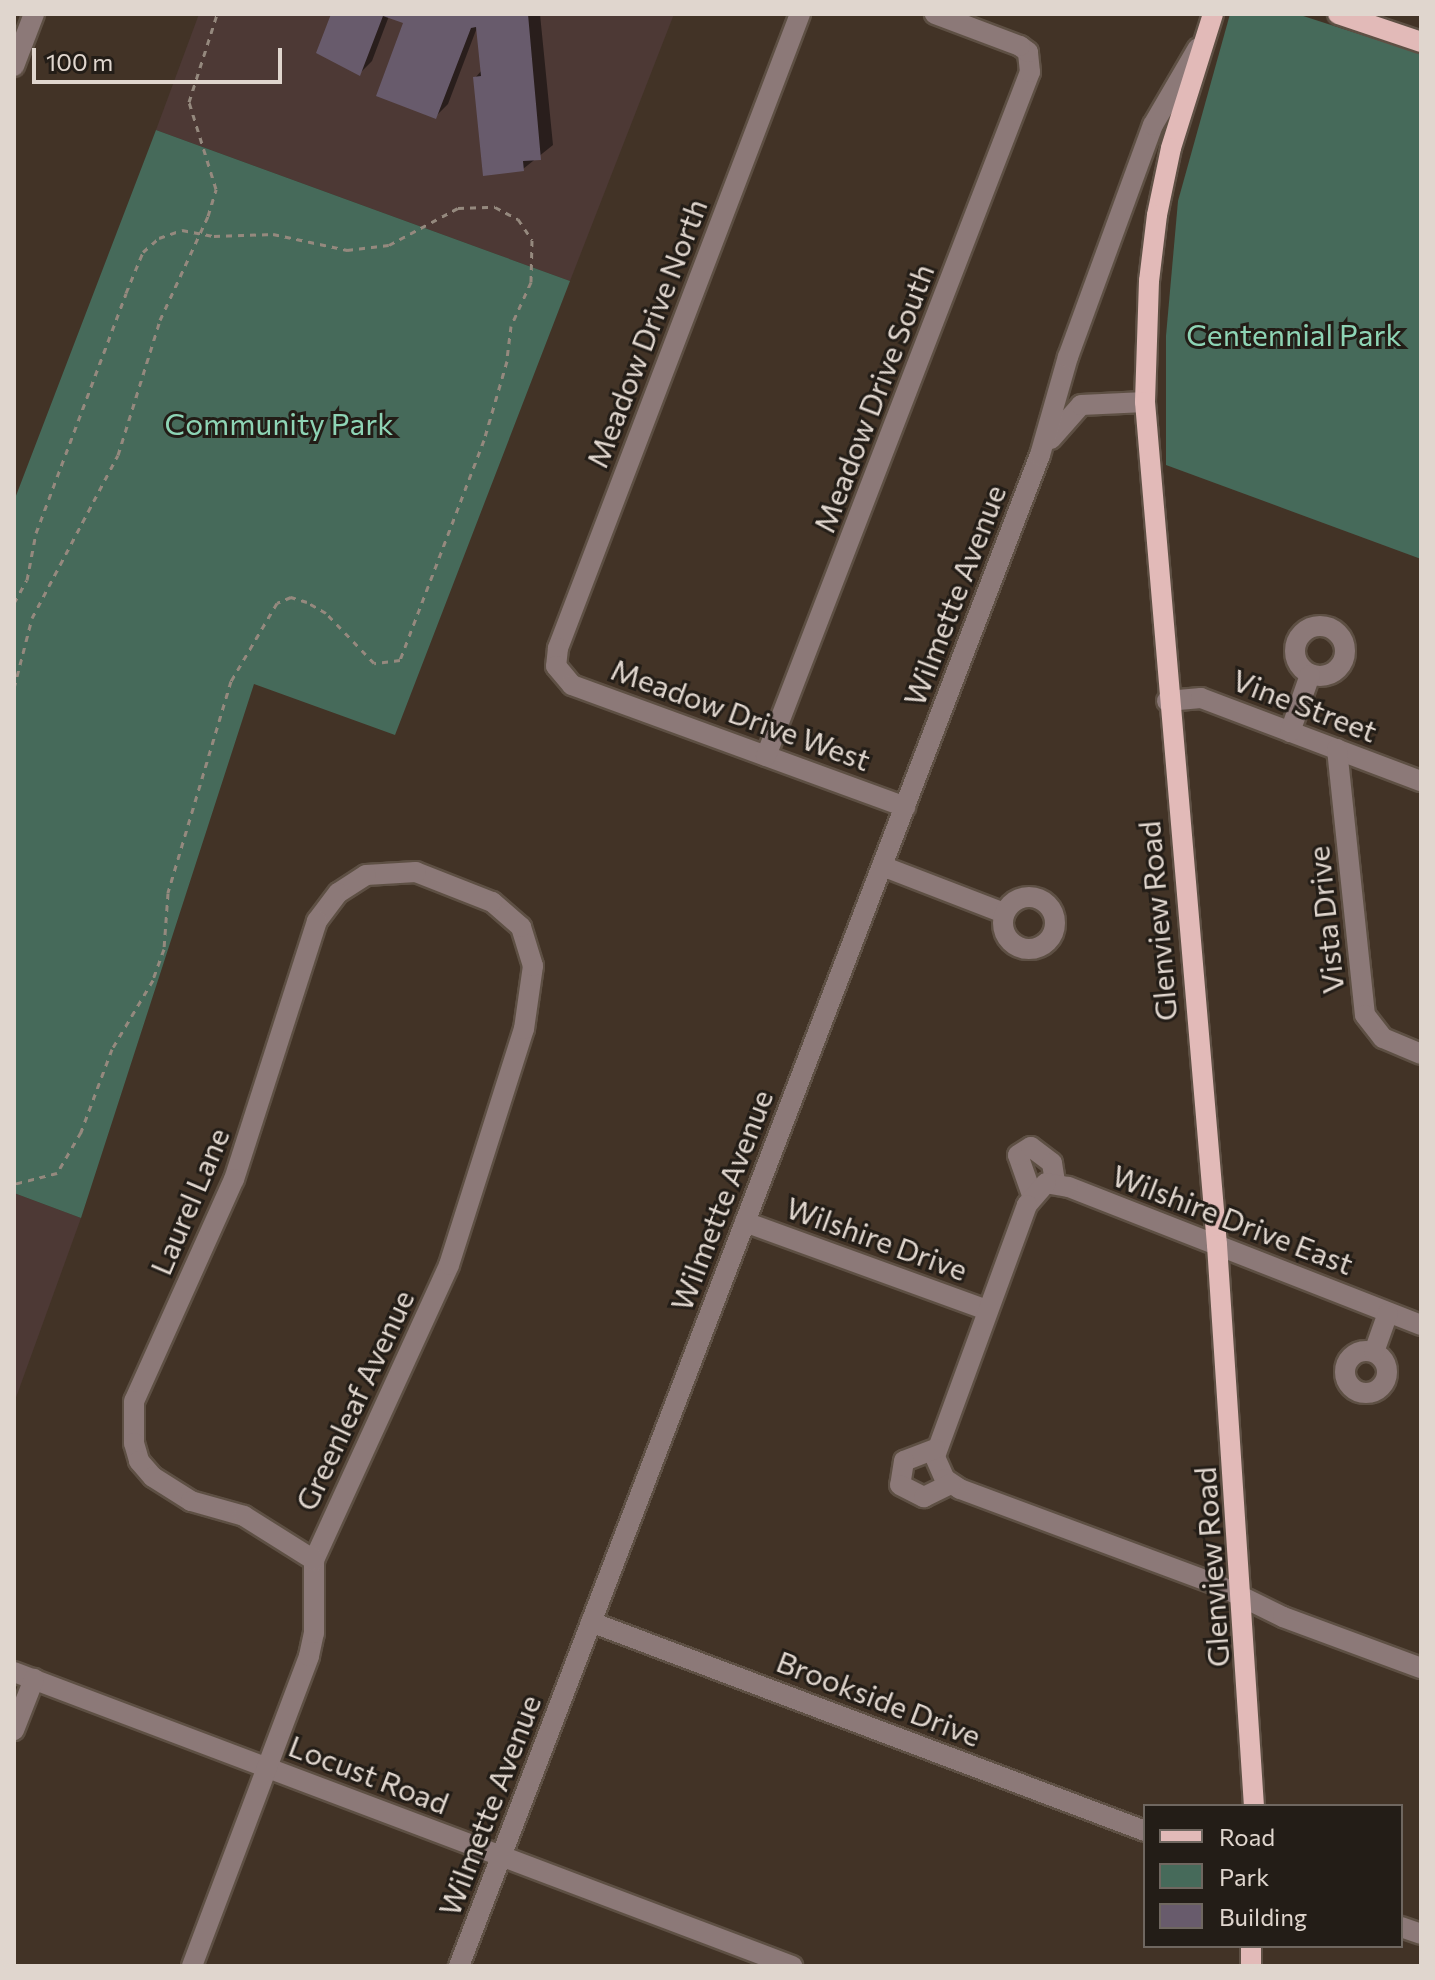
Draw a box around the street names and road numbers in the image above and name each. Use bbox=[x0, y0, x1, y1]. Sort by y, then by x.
street label: Meadow Drive North bbox=[578, 194, 714, 472]
street label: Meadow Drive South bbox=[805, 259, 941, 537]
street label: Wilmette Avenue bbox=[895, 479, 1013, 711]
street label: Meadow Drive West bbox=[607, 650, 875, 778]
street label: Vine Street bbox=[1228, 661, 1382, 749]
street label: Glenview Road bbox=[1130, 819, 1184, 1023]
street label: Vista Drive bbox=[1299, 844, 1351, 996]
street label: Wilmette Avenue bbox=[662, 1084, 780, 1316]
street label: Laurel Lane bbox=[142, 1122, 236, 1280]
street label: Wilshire Drive East bbox=[1107, 1156, 1359, 1282]
street label: Wilshire Drive bbox=[782, 1189, 972, 1287]
street label: Greenleaf Avenue bbox=[287, 1284, 421, 1516]
street label: Glenview Road bbox=[1186, 1466, 1236, 1668]
street label: Brookside Drive bbox=[772, 1643, 986, 1753]
street label: Wilmette Avenue bbox=[430, 1689, 548, 1921]
street label: Locust Road bbox=[284, 1727, 454, 1821]

